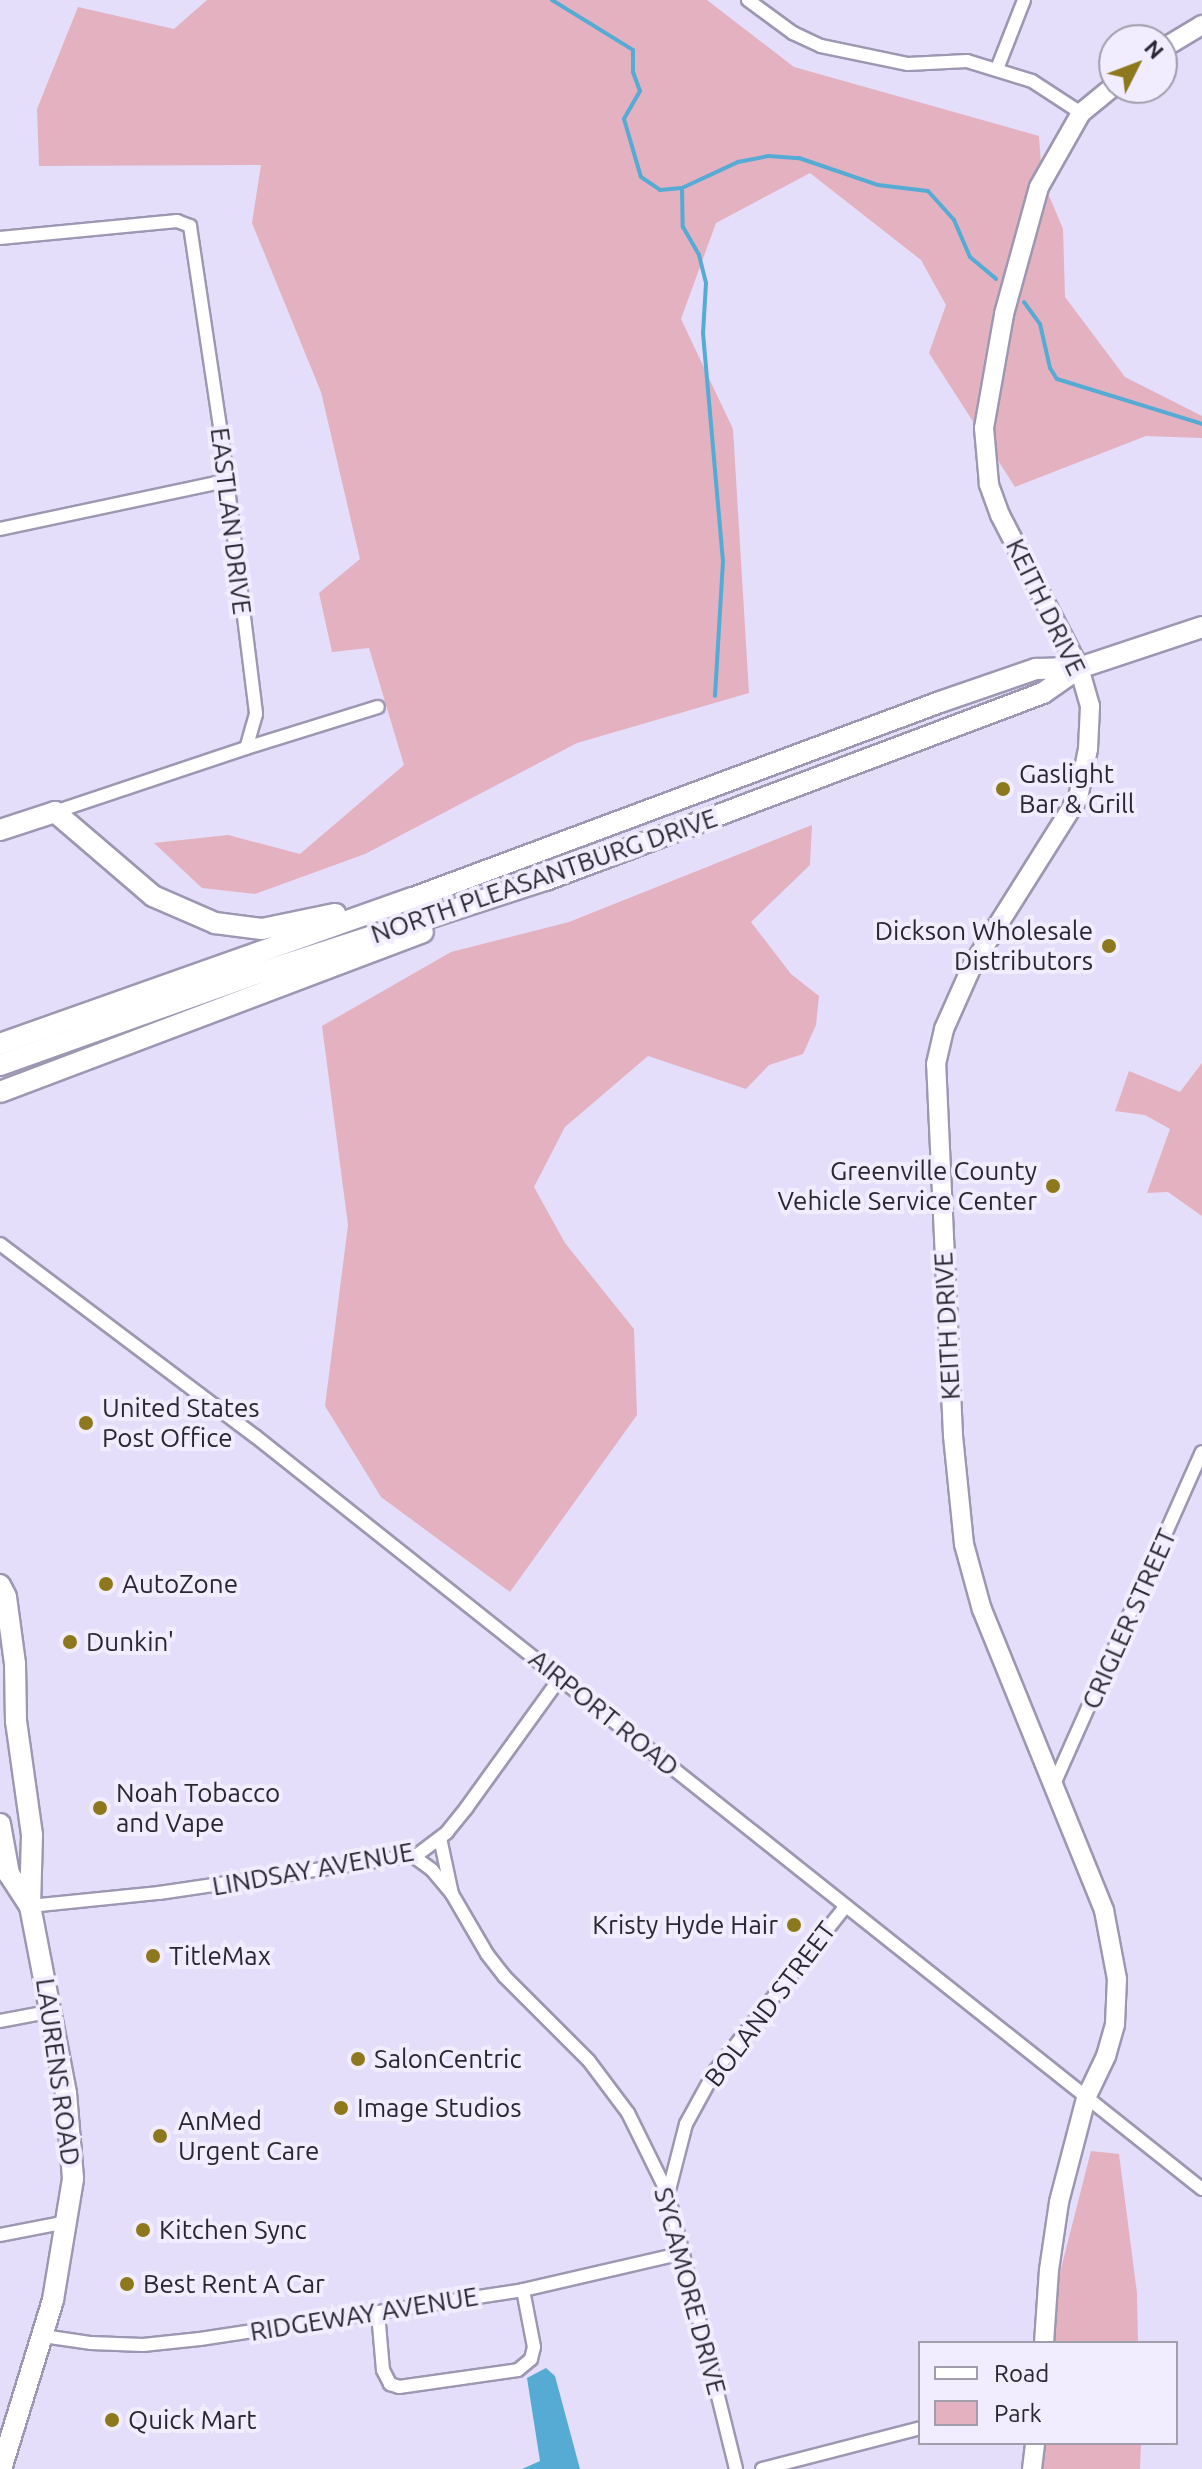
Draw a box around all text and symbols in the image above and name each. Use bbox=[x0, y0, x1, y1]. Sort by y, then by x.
north arrow bbox=[1098, 24, 1178, 104]
text: N bbox=[1140, 34, 1169, 63]
street label: EASTLAN DRIVE bbox=[204, 426, 258, 616]
street label: KEITH DRIVE bbox=[1000, 534, 1092, 680]
place label: Gaslight Bar & Grill bbox=[1019, 758, 1135, 820]
marker: Gaslight Bar & Grill bbox=[994, 780, 1012, 798]
street label: NORTH PLEASANTBURG DRIVE bbox=[367, 802, 721, 950]
place label: Dickson Wholesale Distributors bbox=[875, 915, 1093, 976]
marker: Dickson Wholesale Distributors bbox=[1100, 937, 1118, 955]
place label: Greenville County Vehicle Service Center bbox=[777, 1155, 1037, 1216]
marker: Greenville County Vehicle Service Center bbox=[1044, 1177, 1062, 1195]
street label: KEITH DRIVE bbox=[928, 1251, 966, 1401]
place label: United States Post Office bbox=[102, 1392, 260, 1454]
marker: United States Post Office bbox=[77, 1414, 95, 1432]
street label: CRIGLER STREET bbox=[1075, 1524, 1183, 1714]
place label: AutoZone bbox=[122, 1568, 238, 1600]
marker: AutoZone bbox=[97, 1575, 115, 1593]
place label: Dunkin' bbox=[86, 1626, 174, 1658]
marker: Dunkin' bbox=[61, 1633, 79, 1651]
street label: AIRPORT ROAD bbox=[523, 1643, 685, 1783]
place label: Noah Tobacco and Vape bbox=[116, 1777, 280, 1838]
marker: Noah Tobacco and Vape bbox=[91, 1799, 109, 1817]
street label: LINDSAY AVENUE bbox=[210, 1836, 416, 1902]
place label: Kristy Hyde Hair bbox=[592, 1909, 778, 1941]
street label: BOLAND STREET bbox=[698, 1915, 842, 2093]
marker: Kristy Hyde Hair bbox=[785, 1916, 803, 1934]
place label: TitleMax bbox=[169, 1940, 271, 1972]
marker: TitleMax bbox=[144, 1947, 162, 1965]
street label: LAURENS ROAD bbox=[29, 1976, 87, 2168]
place label: SalonCentric bbox=[374, 2043, 521, 2075]
marker: SalonCentric bbox=[349, 2050, 367, 2068]
place label: Image Studios bbox=[357, 2092, 521, 2124]
marker: Image Studios bbox=[332, 2099, 350, 2117]
place label: AnMed Urgent Care bbox=[178, 2105, 319, 2166]
marker: AnMed Urgent Care bbox=[149, 2125, 171, 2147]
street label: SYCAMORE DRIVE bbox=[647, 2184, 733, 2398]
place label: Kitchen Sync bbox=[159, 2214, 307, 2246]
marker: Kitchen Sync bbox=[134, 2221, 152, 2239]
place label: Best Rent A Car bbox=[143, 2268, 325, 2300]
marker: Best Rent A Car bbox=[118, 2275, 136, 2293]
street label: RIDGEWAY AVENUE bbox=[248, 2281, 480, 2347]
legend bbox=[918, 2341, 1178, 2445]
text: Road bbox=[994, 2360, 1049, 2387]
text: Park bbox=[994, 2400, 1042, 2427]
place label: Quick Mart bbox=[128, 2404, 257, 2436]
marker: Quick Mart bbox=[103, 2411, 121, 2429]

